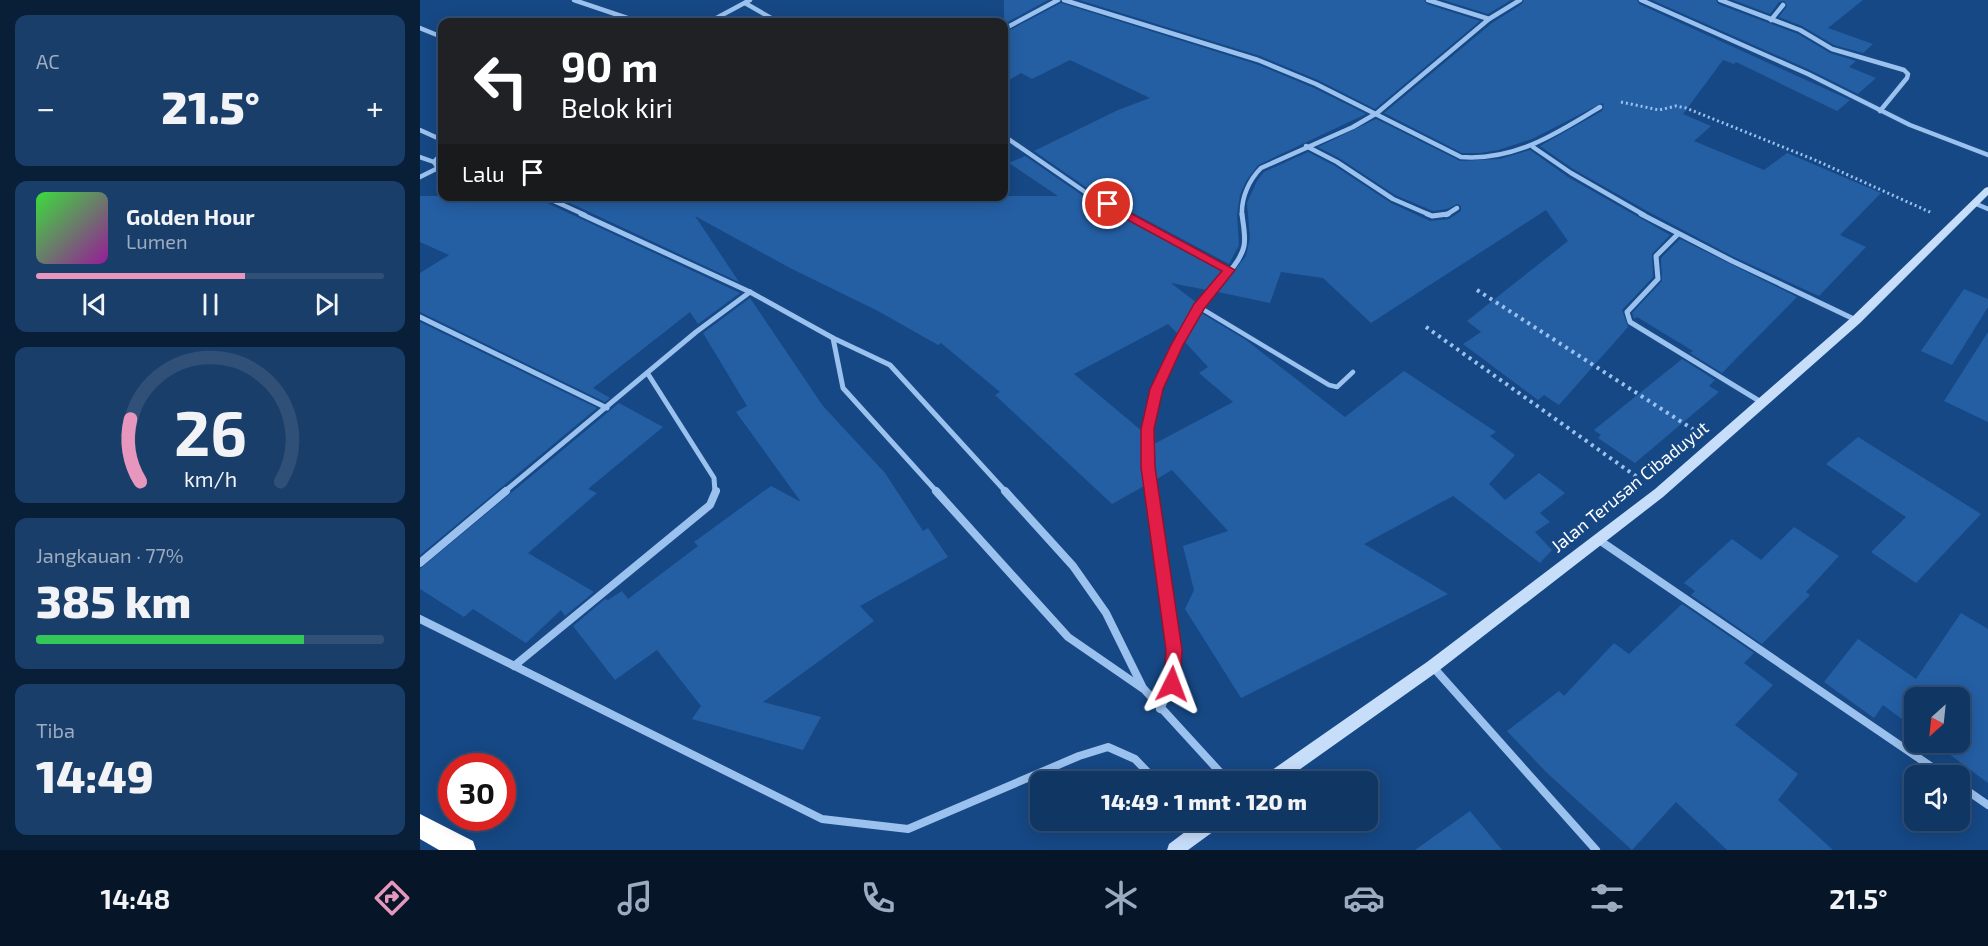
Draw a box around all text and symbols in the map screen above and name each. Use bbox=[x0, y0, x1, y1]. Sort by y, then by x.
text: 90 m bbox=[561, 40, 658, 90]
icon: left bbox=[462, 42, 540, 120]
text: AC bbox=[36, 49, 60, 73]
text: 21.5° bbox=[161, 79, 260, 133]
text: − bbox=[36, 87, 55, 127]
text: + bbox=[366, 87, 384, 127]
text: Belok kiri bbox=[561, 91, 673, 123]
icon: arrive bbox=[516, 156, 549, 189]
text: Lalu bbox=[462, 160, 504, 186]
pin bbox=[1082, 178, 1133, 229]
icon: arrive bbox=[1091, 187, 1124, 220]
text: Golden Hour bbox=[126, 203, 255, 229]
text: Lumen bbox=[126, 229, 188, 253]
icon: previous bbox=[78, 288, 111, 321]
icon: pause bbox=[194, 288, 227, 321]
icon: next bbox=[310, 288, 343, 321]
text: 26 bbox=[173, 394, 247, 469]
street label: Jalan Terusan Cibaduyut bbox=[1546, 416, 1713, 557]
text: km/h bbox=[183, 466, 237, 491]
text: Jangkauan · 77% bbox=[36, 543, 184, 567]
text: 385 km bbox=[36, 573, 191, 627]
position arrow bbox=[1140, 652, 1204, 716]
north arrow bbox=[1904, 687, 1970, 753]
map controls bbox=[1904, 687, 1970, 831]
text: Tiba bbox=[36, 718, 75, 742]
text: 14:49 bbox=[36, 748, 154, 802]
speed limit sign: 30 bbox=[438, 753, 516, 831]
button: sound bbox=[1904, 765, 1970, 831]
text: 14:49 · 1 mnt · 120 m bbox=[1101, 788, 1307, 814]
icon: directions bbox=[371, 877, 413, 919]
icon: music bbox=[614, 877, 656, 919]
icon: phone bbox=[857, 877, 899, 919]
icon: climate bbox=[1100, 877, 1142, 919]
icon: car bbox=[1343, 877, 1385, 919]
icon: filters bbox=[1586, 877, 1628, 919]
text: 14:48 bbox=[101, 882, 170, 914]
text: 21.5° bbox=[1829, 882, 1887, 914]

